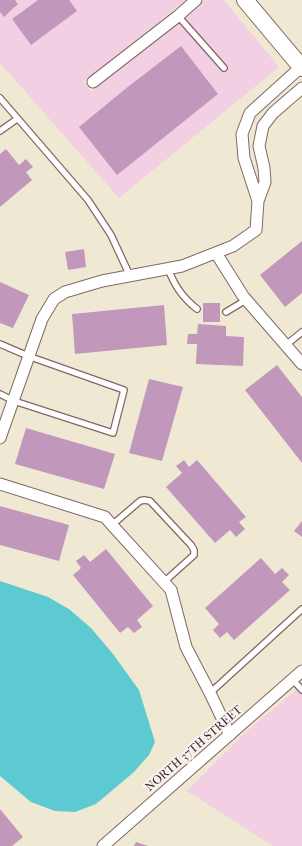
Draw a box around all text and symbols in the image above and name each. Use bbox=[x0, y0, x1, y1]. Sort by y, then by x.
street label: NORTH 37TH STREET bbox=[143, 703, 245, 795]

